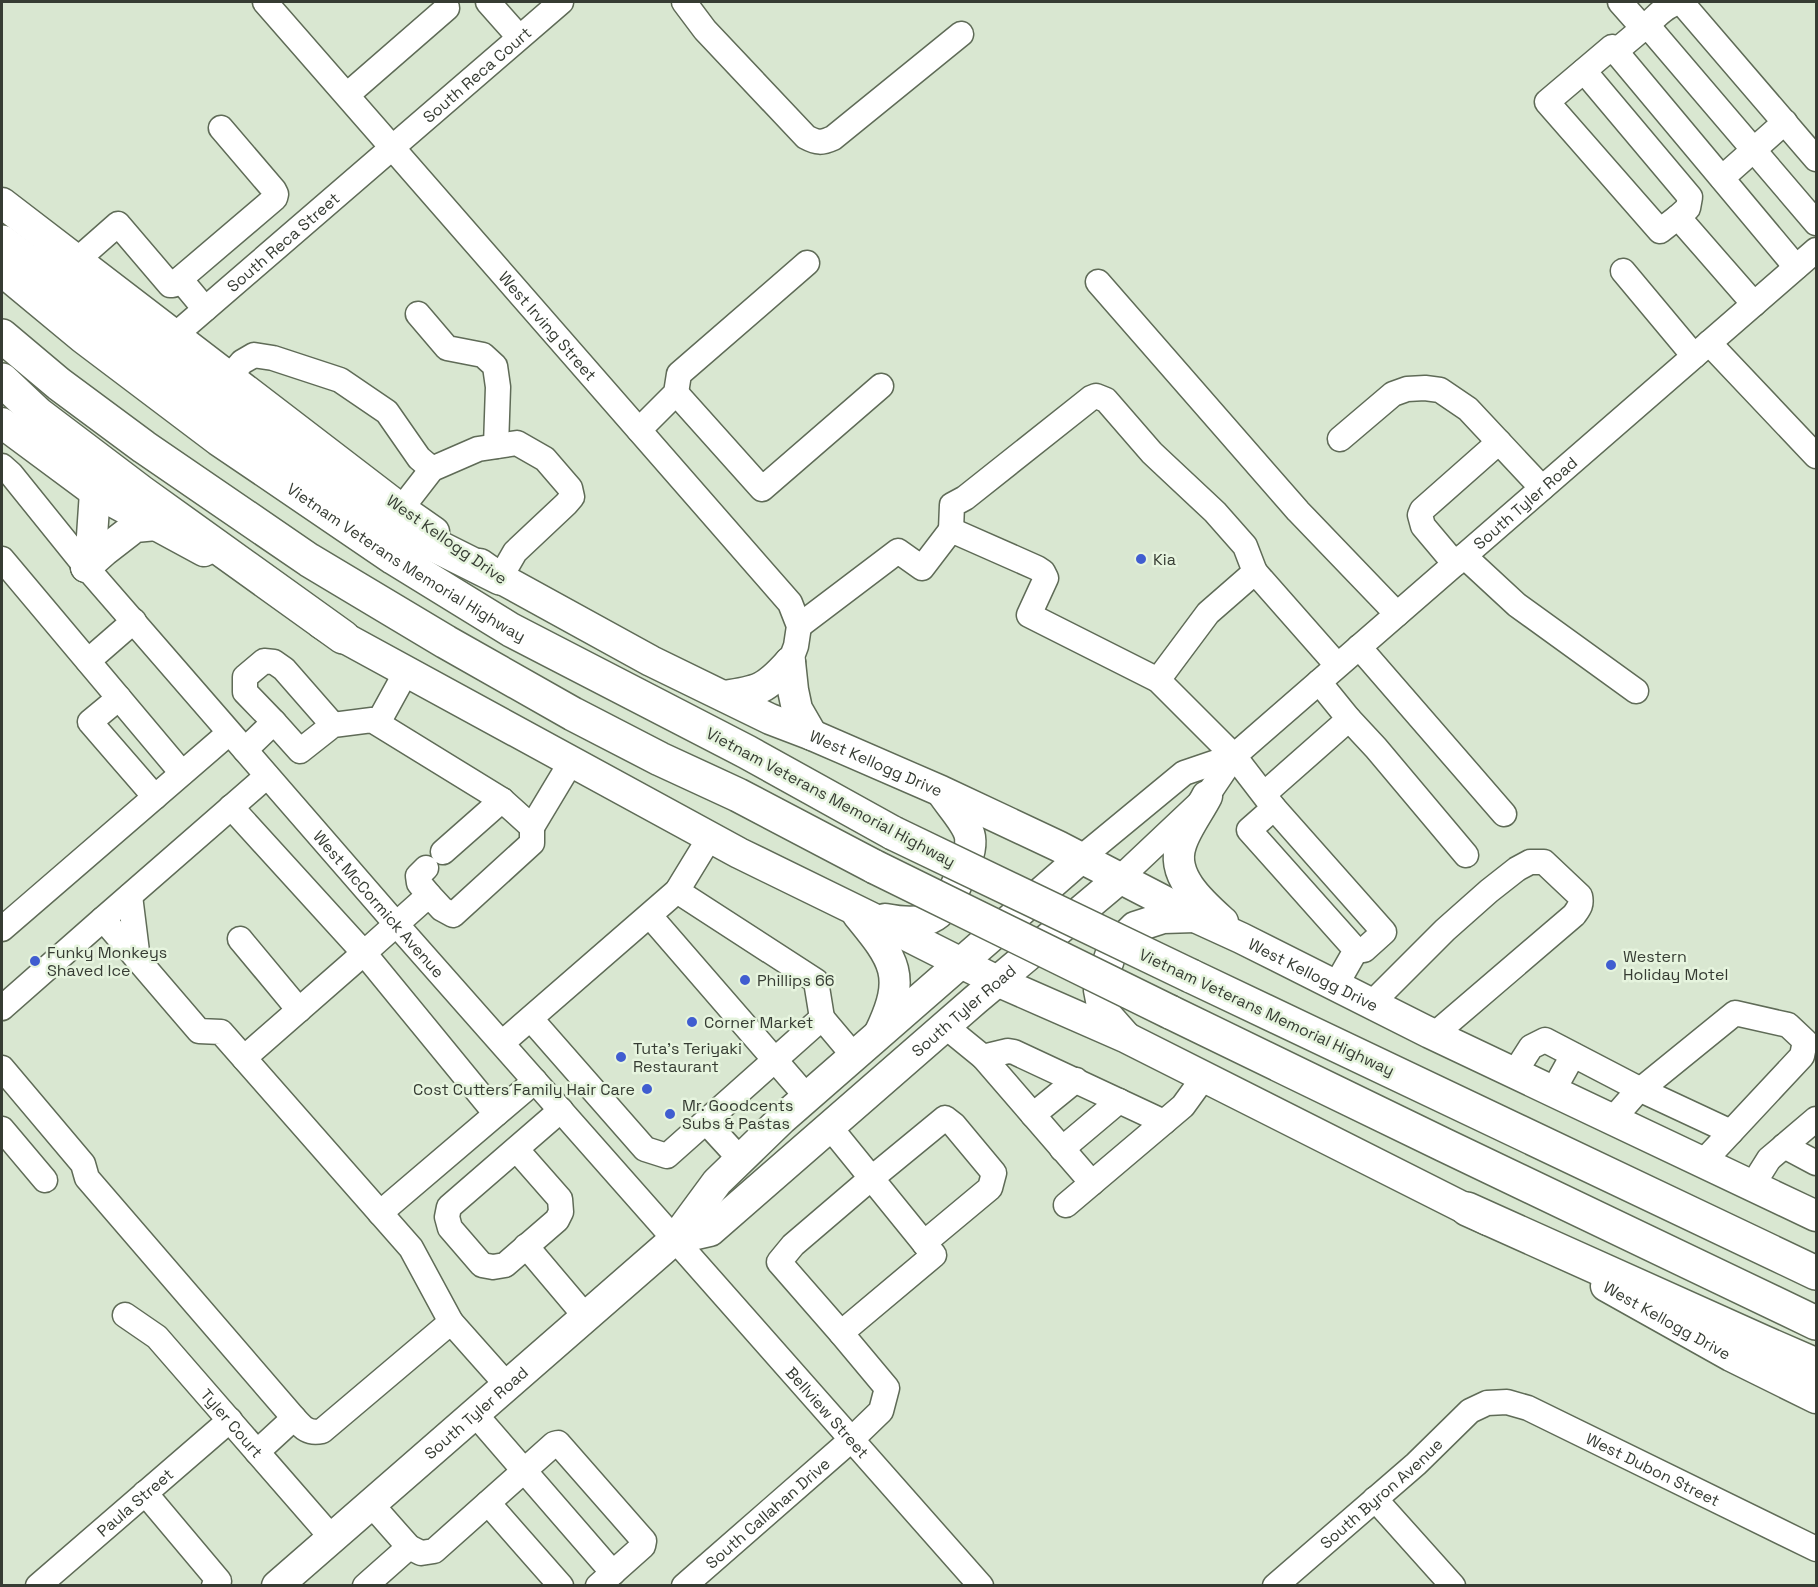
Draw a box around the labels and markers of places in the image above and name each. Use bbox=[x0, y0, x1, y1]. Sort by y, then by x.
place label: Kia bbox=[1153, 549, 1176, 570]
marker: Kia bbox=[1134, 552, 1148, 566]
place label: Funky Monkeys Shaved Ice bbox=[47, 942, 167, 981]
place label: Western Holiday Motel bbox=[1623, 946, 1728, 985]
marker: Funky Monkeys Shaved Ice bbox=[28, 954, 42, 968]
marker: Western Holiday Motel bbox=[1604, 958, 1618, 972]
place label: Phillips 66 bbox=[757, 970, 835, 991]
marker: Phillips 66 bbox=[738, 973, 752, 987]
place label: Corner Market bbox=[704, 1012, 813, 1033]
marker: Corner Market bbox=[685, 1015, 699, 1029]
place label: Tuta's Teriyaki Restaurant bbox=[633, 1038, 742, 1077]
marker: Tuta's Teriyaki Restaurant bbox=[614, 1050, 628, 1064]
place label: Cost Cutters Family Hair Care bbox=[413, 1079, 635, 1100]
marker: Cost Cutters Family Hair Care bbox=[640, 1082, 654, 1096]
place label: Mr. Goodcents Subs & Pastas bbox=[682, 1095, 794, 1134]
marker: Mr. Goodcents Subs & Pastas bbox=[663, 1107, 677, 1121]

